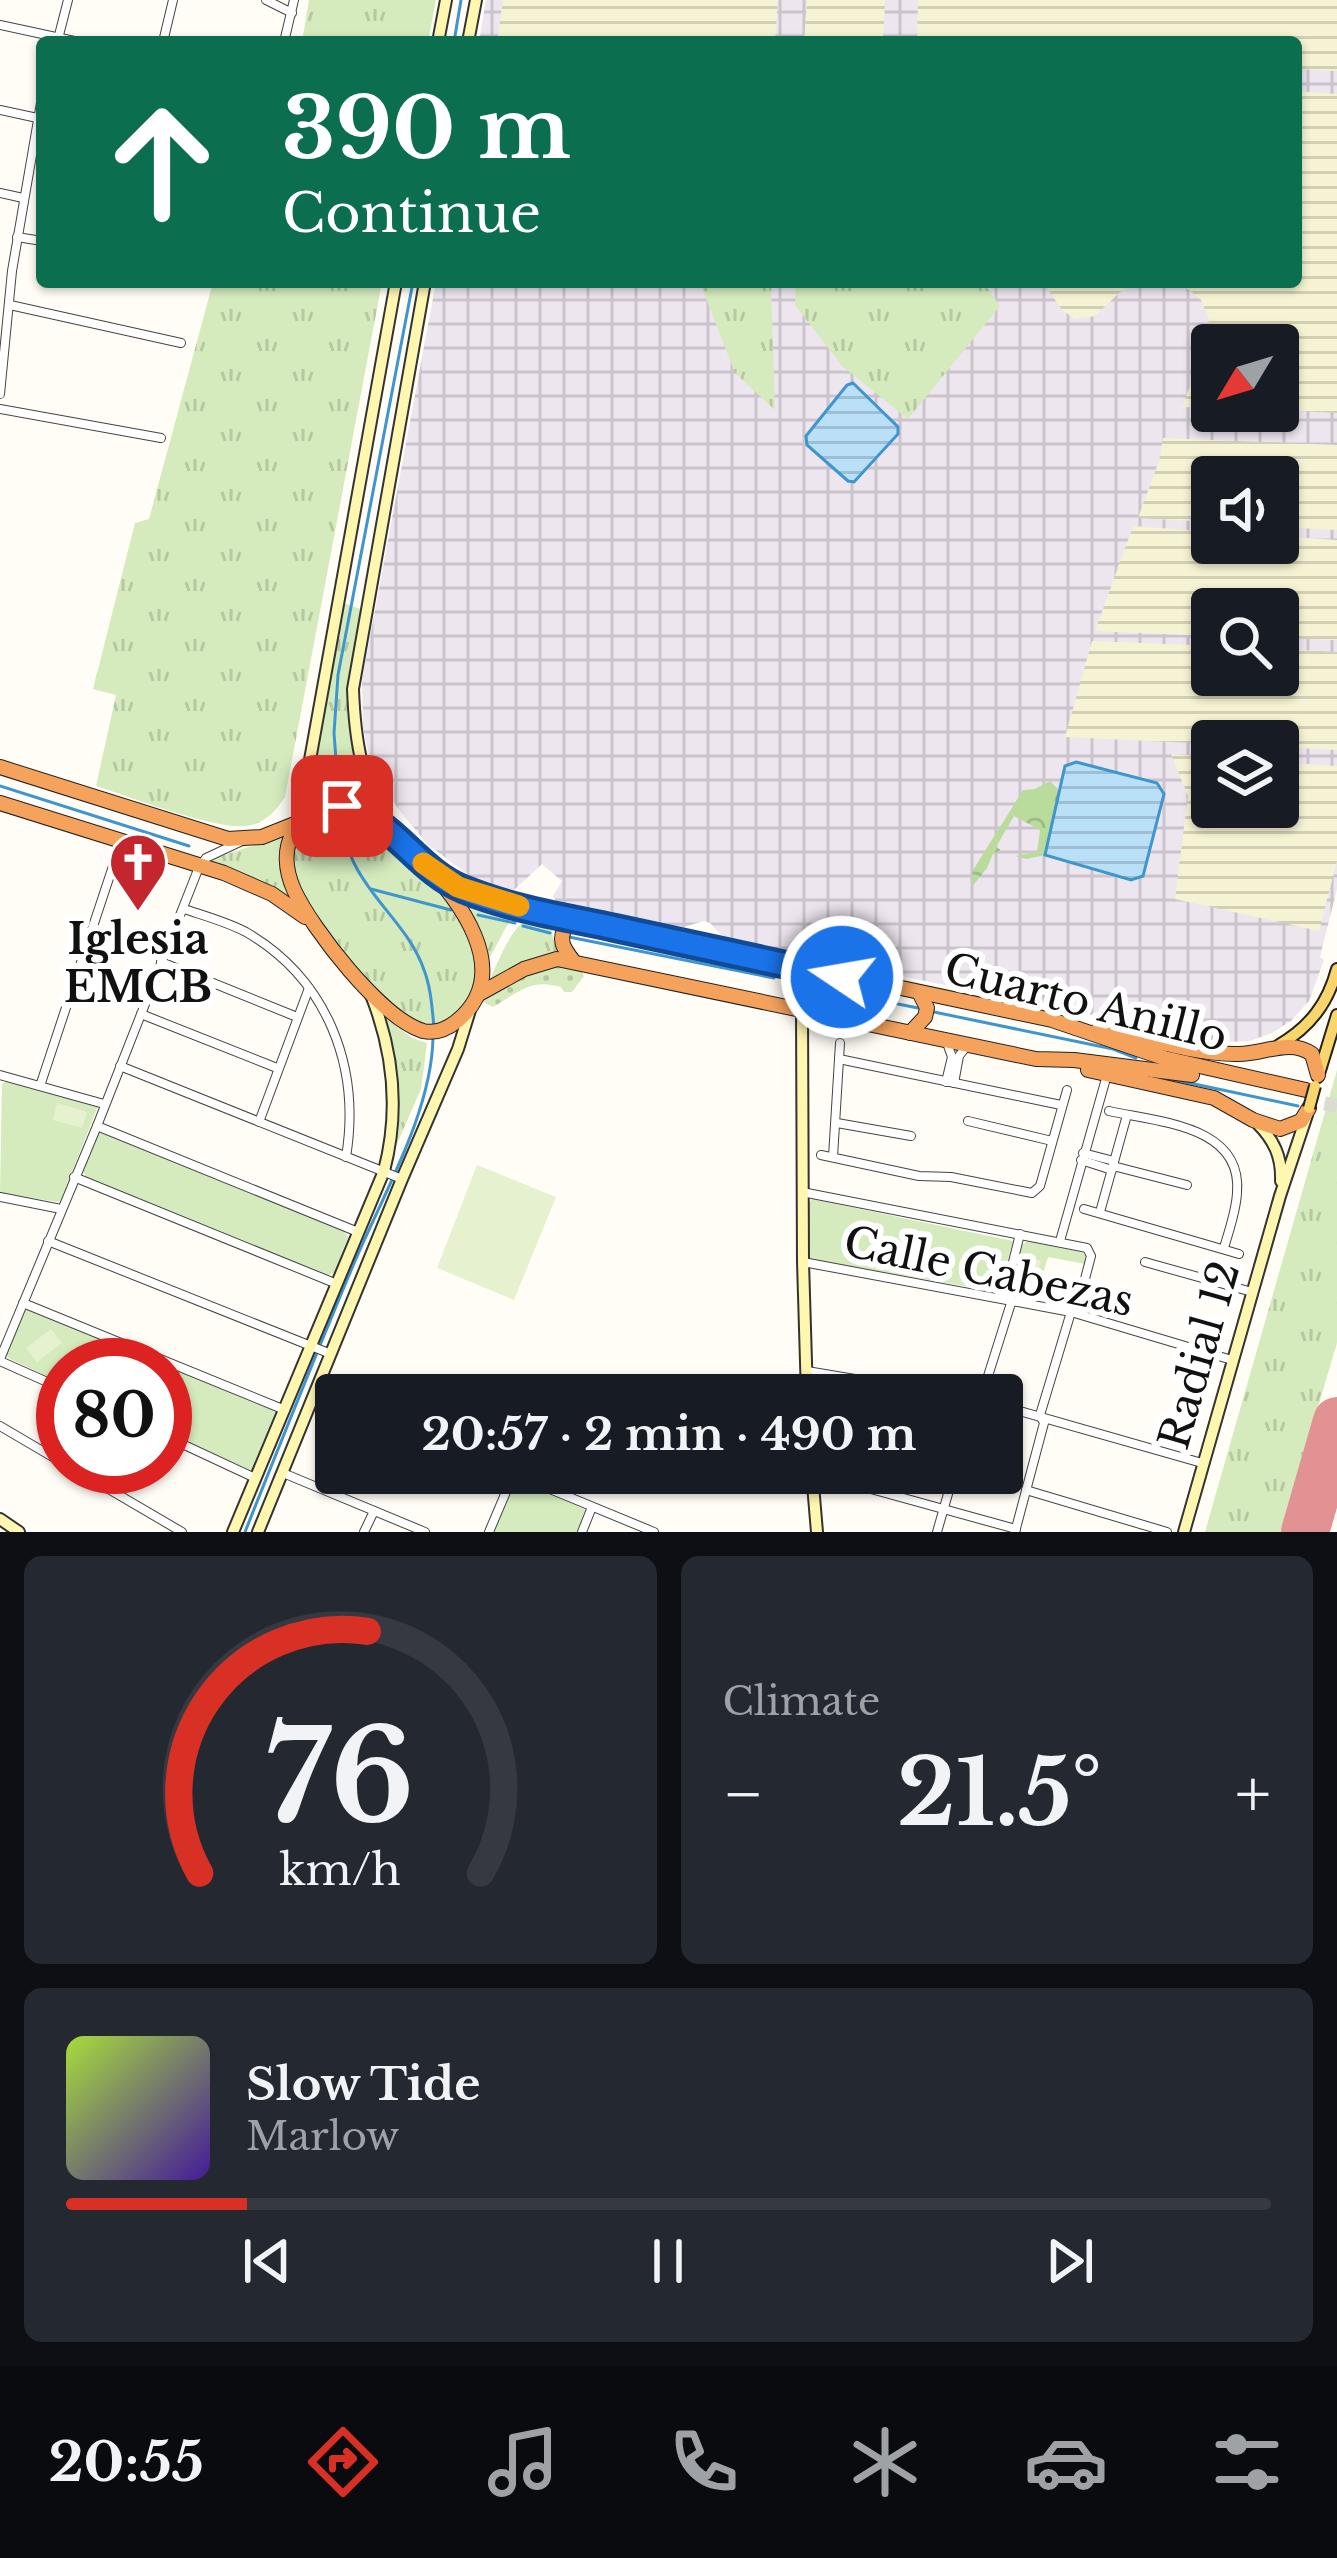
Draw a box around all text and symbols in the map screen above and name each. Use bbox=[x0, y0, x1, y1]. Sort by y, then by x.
text: 390 m bbox=[282, 77, 571, 181]
icon: ahead bbox=[84, 84, 240, 240]
text: Continue bbox=[282, 180, 541, 247]
north arrow bbox=[1191, 324, 1299, 432]
map controls bbox=[1191, 324, 1299, 828]
button: sound bbox=[1191, 456, 1299, 564]
button: search bbox=[1191, 588, 1299, 696]
button: layers bbox=[1191, 720, 1299, 828]
pin bbox=[291, 755, 393, 857]
icon: arrive bbox=[309, 773, 375, 839]
church icon: Iglesia EMCB bbox=[107, 831, 169, 913]
place label: Iglesia EMCB bbox=[64, 913, 212, 1013]
position arrow bbox=[779, 914, 905, 1040]
street label: Cuarto Anillo bbox=[939, 942, 1233, 1062]
street label: Calle Cabezas bbox=[840, 1215, 1138, 1327]
street label: Radial 12 bbox=[1147, 1255, 1251, 1455]
speed limit sign: 80 bbox=[36, 1338, 192, 1494]
text: 20:57 · 2 min · 490 m bbox=[421, 1406, 917, 1462]
text: Climate bbox=[723, 1677, 880, 1726]
text: 76 bbox=[266, 1701, 415, 1856]
text: 21.5° bbox=[897, 1738, 1102, 1849]
text: − bbox=[723, 1753, 764, 1835]
text: + bbox=[1235, 1753, 1271, 1835]
text: km/h bbox=[279, 1843, 401, 1897]
text: Slow Tide bbox=[246, 2056, 481, 2112]
text: Marlow bbox=[246, 2112, 399, 2161]
icon: previous bbox=[234, 2228, 300, 2294]
icon: pause bbox=[635, 2228, 701, 2294]
icon: next bbox=[1037, 2228, 1103, 2294]
icon: directions bbox=[301, 2420, 385, 2504]
icon: music bbox=[481, 2420, 565, 2504]
icon: phone bbox=[662, 2420, 746, 2504]
icon: climate bbox=[843, 2420, 927, 2504]
icon: car bbox=[1024, 2420, 1108, 2504]
icon: filters bbox=[1205, 2420, 1289, 2504]
text: 20:55 bbox=[48, 2429, 204, 2496]

